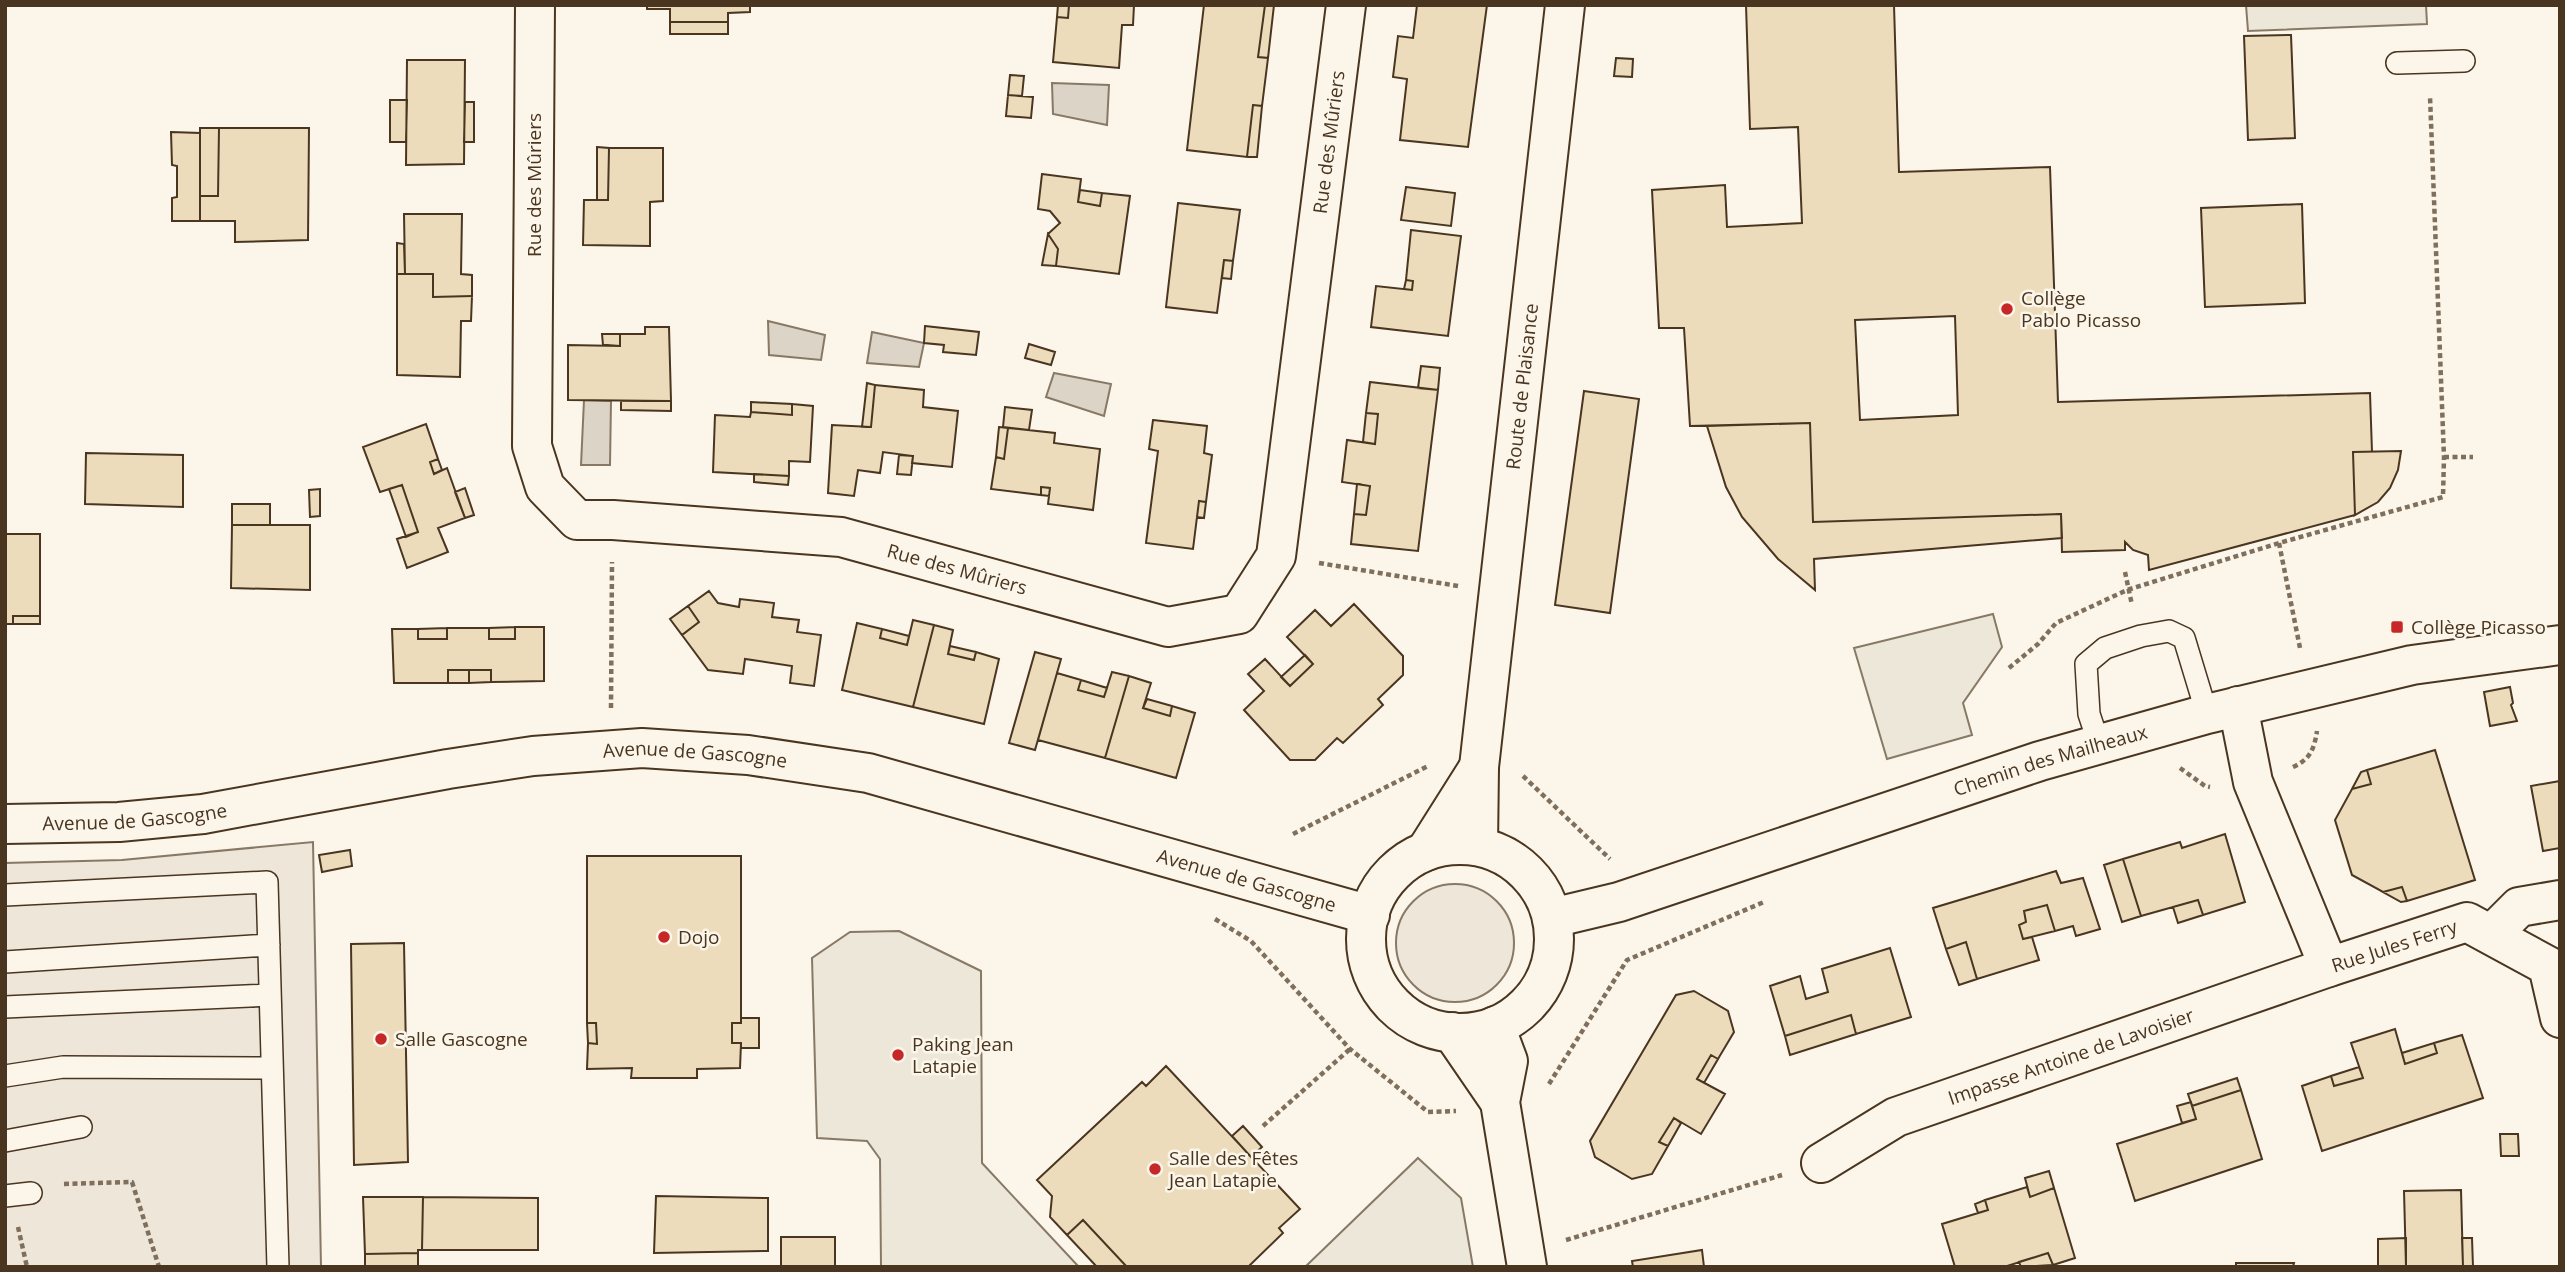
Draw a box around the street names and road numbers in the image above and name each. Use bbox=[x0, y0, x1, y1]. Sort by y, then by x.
street label: Rue des Mûriers bbox=[1307, 69, 1351, 215]
street label: Rue des Mûriers bbox=[521, 113, 547, 257]
street label: Route de Plaisance bbox=[1500, 302, 1544, 471]
street label: Rue des Mûriers bbox=[884, 537, 1030, 601]
street label: Chemin des Mailheaux bbox=[1950, 718, 2150, 802]
street label: Avenue de Gascogne bbox=[602, 735, 789, 774]
street label: Avenue de Gascogne bbox=[42, 797, 229, 836]
street label: Avenue de Gascogne bbox=[1154, 842, 1339, 918]
street label: Rue Jules Ferry bbox=[2328, 913, 2461, 978]
street label: Impasse Antoine de Lavoisier bbox=[1944, 1002, 2197, 1111]

